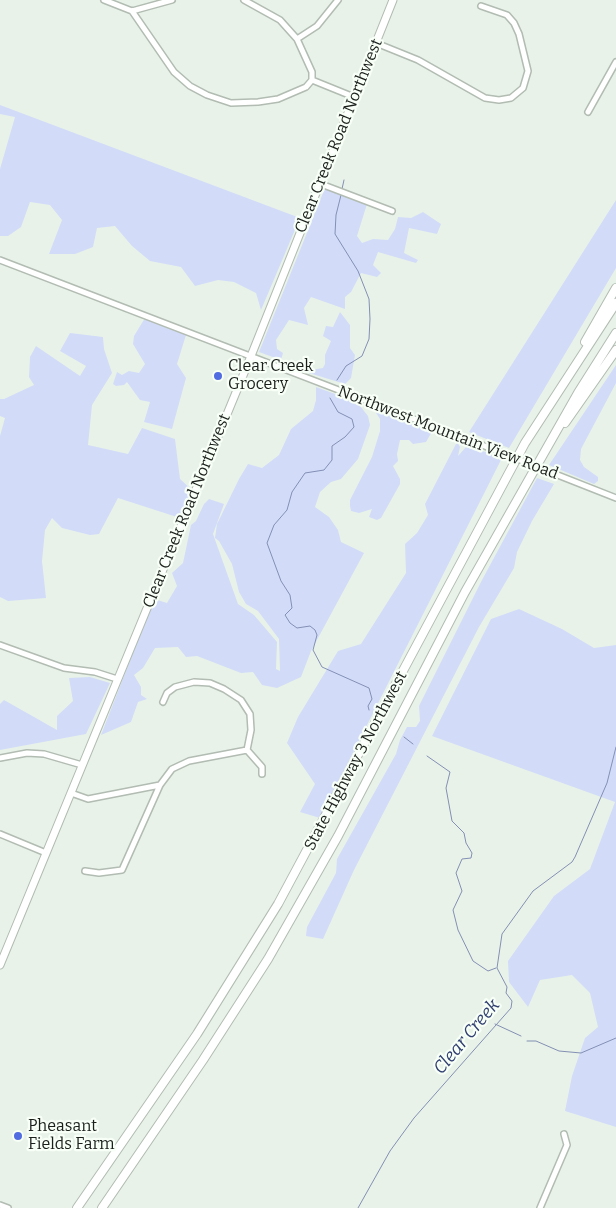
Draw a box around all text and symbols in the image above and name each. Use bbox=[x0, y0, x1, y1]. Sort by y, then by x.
street label: Clear Creek Road Northwest bbox=[291, 36, 387, 236]
place label: Clear Creek Grocery bbox=[228, 357, 313, 395]
marker: Clear Creek Grocery bbox=[212, 370, 224, 382]
street label: Northwest Mountain View Road bbox=[335, 382, 561, 484]
street label: Clear Creek Road Northwest bbox=[139, 411, 235, 611]
street label: State Highway 3 Northwest bbox=[300, 668, 412, 854]
water label: Clear Creek bbox=[429, 995, 505, 1079]
place label: Pheasant Fields Farm bbox=[28, 1117, 115, 1155]
marker: Pheasant Fields Farm bbox=[12, 1130, 24, 1142]

